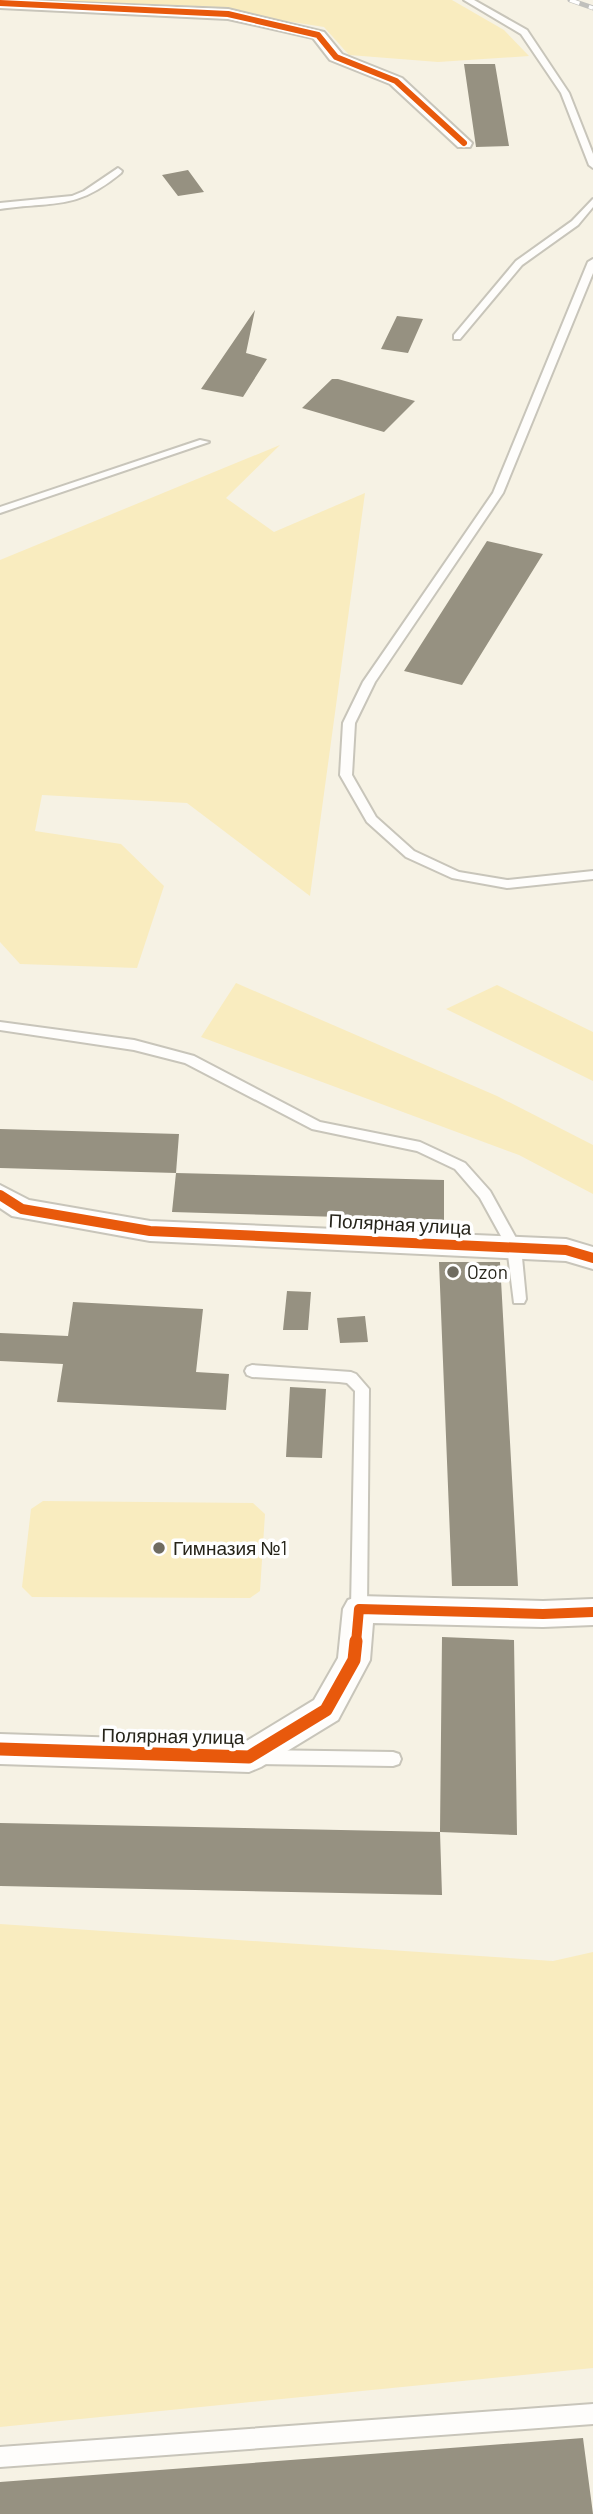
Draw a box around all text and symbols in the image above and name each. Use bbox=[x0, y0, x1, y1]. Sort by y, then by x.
street label: Полярная улица bbox=[328, 1208, 473, 1239]
place label: Ozon bbox=[467, 1260, 508, 1283]
marker: Ozon bbox=[445, 1264, 461, 1280]
place label: Гимназия №1 bbox=[173, 1536, 287, 1559]
marker: Гимназия №1 bbox=[151, 1540, 167, 1556]
street label: Полярная улица bbox=[101, 1723, 245, 1748]

